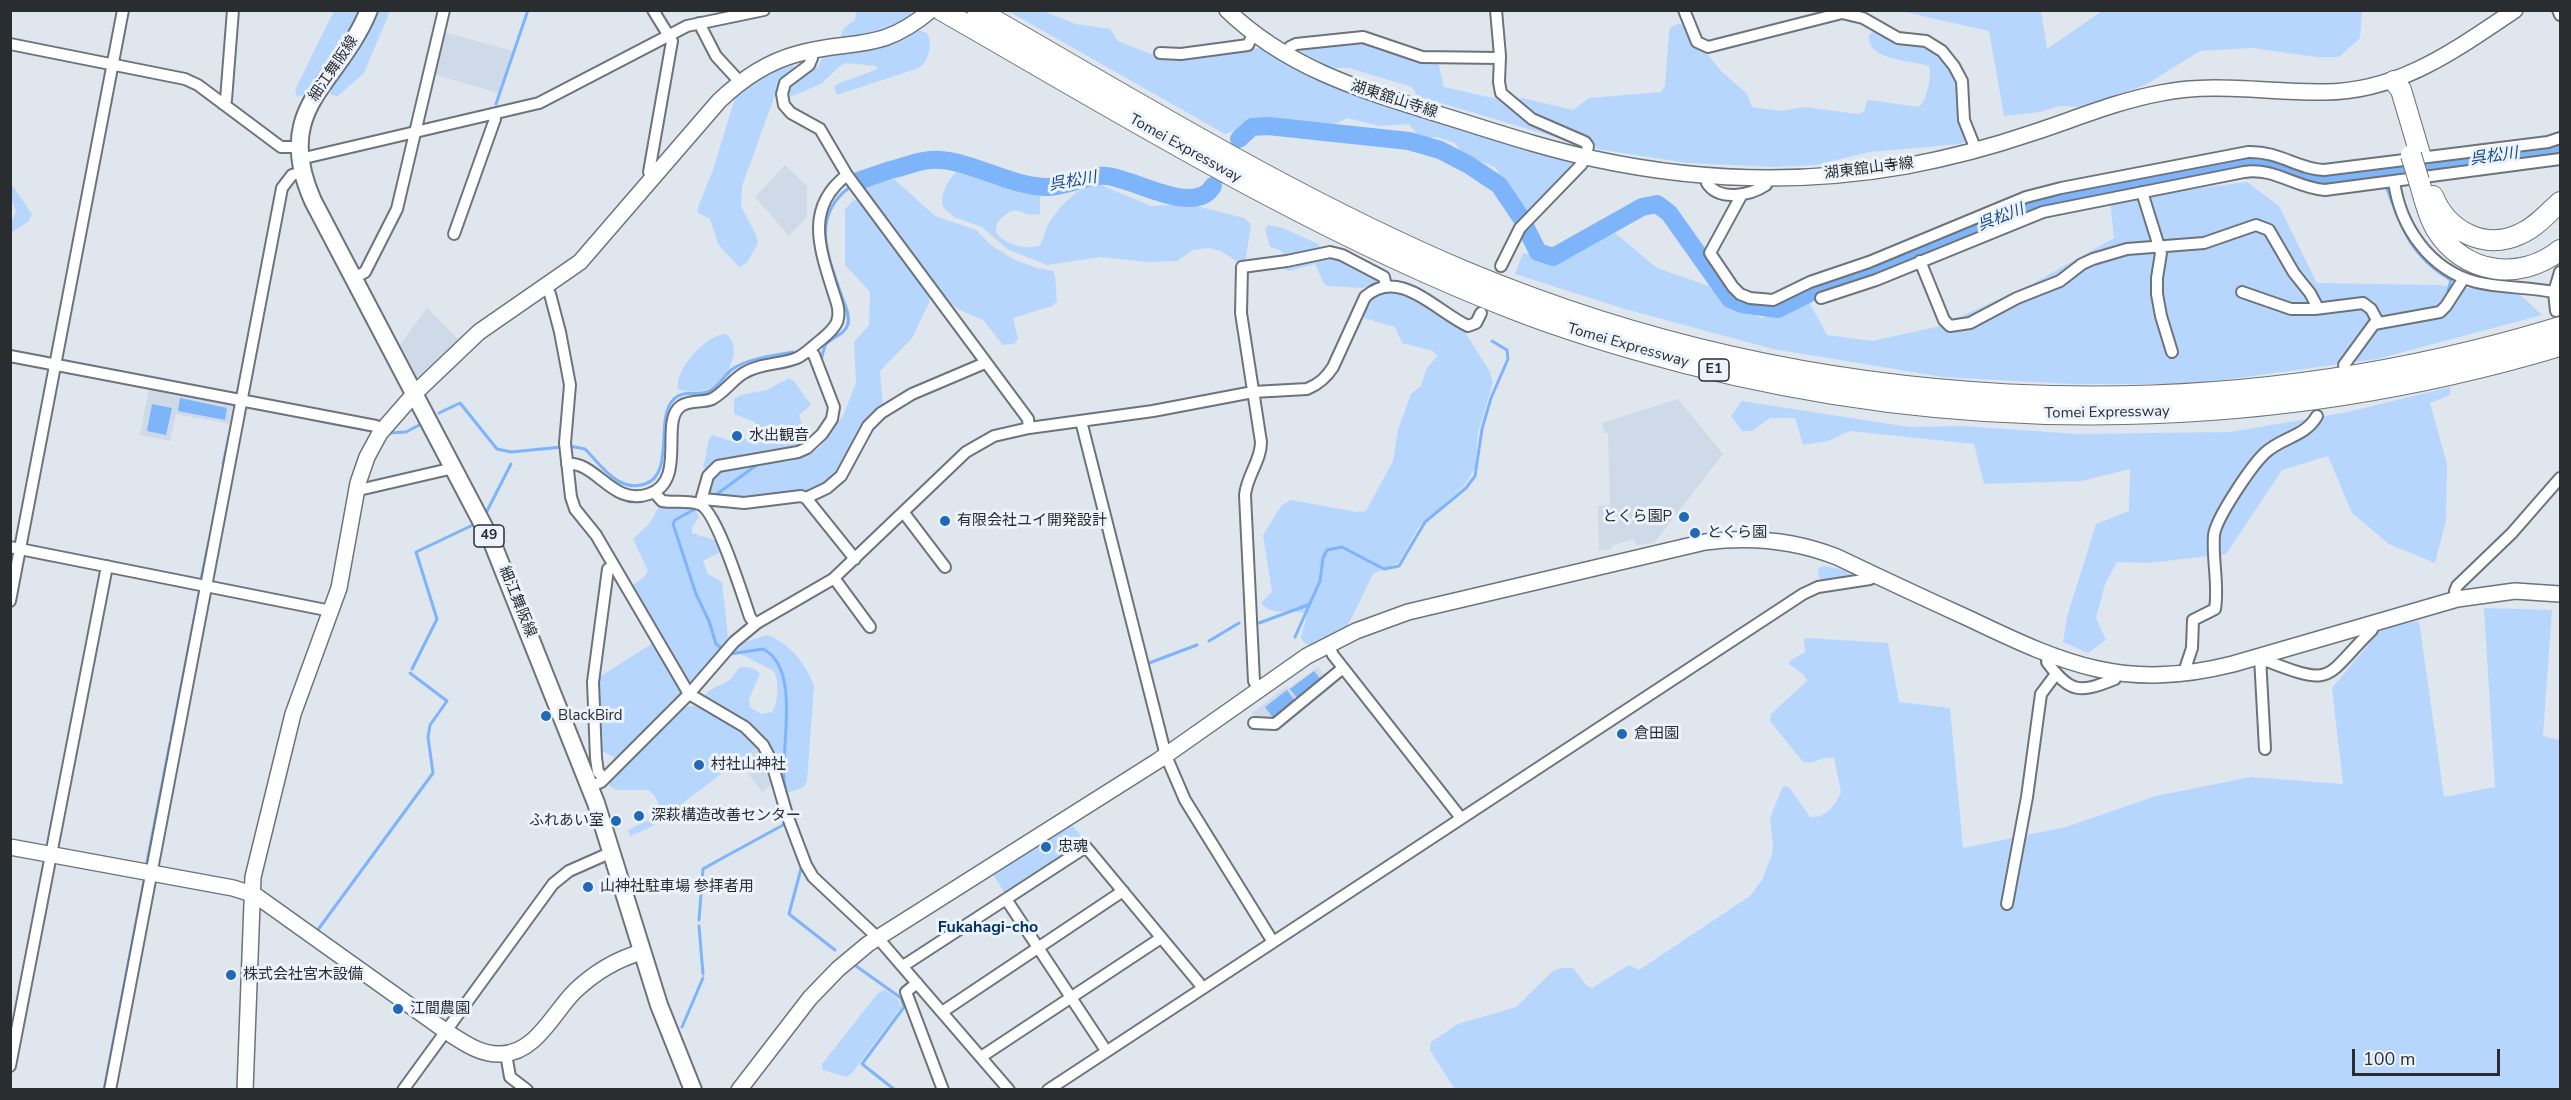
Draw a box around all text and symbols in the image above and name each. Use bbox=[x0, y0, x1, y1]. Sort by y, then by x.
street label: 細江舞阪線 bbox=[306, 33, 362, 105]
street label: 湖東舘山寺線 bbox=[1348, 78, 1440, 122]
street label: Tomei Expressway bbox=[1126, 111, 1244, 187]
water label: 呉松川 bbox=[2469, 144, 2519, 170]
street label: 湖東舘山寺線 bbox=[1823, 155, 1915, 183]
water label: 呉松川 bbox=[1048, 168, 1098, 196]
water label: 呉松川 bbox=[1975, 200, 2027, 236]
street label: Tomei Expressway bbox=[1565, 320, 1691, 372]
road number: E1 bbox=[1699, 359, 1729, 381]
street label: Tomei Expressway bbox=[2044, 403, 2170, 423]
place label: 水出観音 bbox=[749, 427, 809, 445]
marker: 水出観音 bbox=[730, 429, 744, 443]
place label: とくら園P bbox=[1603, 508, 1672, 526]
marker: とくら園P bbox=[1677, 510, 1691, 524]
place label: 有限会社ユイ開発設計 bbox=[957, 512, 1107, 530]
marker: 有限会社ユイ開発設計 bbox=[938, 514, 952, 528]
place label: とくら園 bbox=[1707, 524, 1767, 542]
road number: 49 bbox=[474, 525, 504, 547]
marker: とくら園 bbox=[1688, 526, 1702, 540]
street label: 細江舞阪線 bbox=[495, 564, 539, 640]
place label: BlackBird bbox=[558, 707, 623, 725]
marker: BlackBird bbox=[539, 709, 553, 723]
place label: 倉田園 bbox=[1634, 725, 1679, 743]
marker: 倉田園 bbox=[1615, 727, 1629, 741]
place label: 村社山神社 bbox=[711, 756, 786, 774]
marker: 村社山神社 bbox=[692, 758, 706, 772]
place label: 深萩構造改善センター bbox=[651, 807, 801, 825]
marker: 深萩構造改善センター bbox=[632, 809, 646, 823]
place label: ふれあい室 bbox=[529, 812, 604, 830]
marker: ふれあい室 bbox=[609, 814, 623, 828]
place label: 忠魂 bbox=[1058, 838, 1088, 856]
marker: 忠魂 bbox=[1039, 840, 1053, 854]
place label: 山神社駐車場 参拝者用 bbox=[600, 878, 754, 896]
marker: 山神社駐車場 参拝者用 bbox=[581, 880, 595, 894]
district label: Fukahagi-cho bbox=[938, 918, 1038, 938]
place label: 株式会社宮木設備 bbox=[243, 966, 363, 984]
marker: 株式会社宮木設備 bbox=[224, 968, 238, 982]
place label: 江間農園 bbox=[410, 1000, 470, 1018]
marker: 江間農園 bbox=[391, 1002, 405, 1016]
scale bar bbox=[2355, 1037, 2504, 1075]
text: 100 m bbox=[2363, 1047, 2415, 1071]

